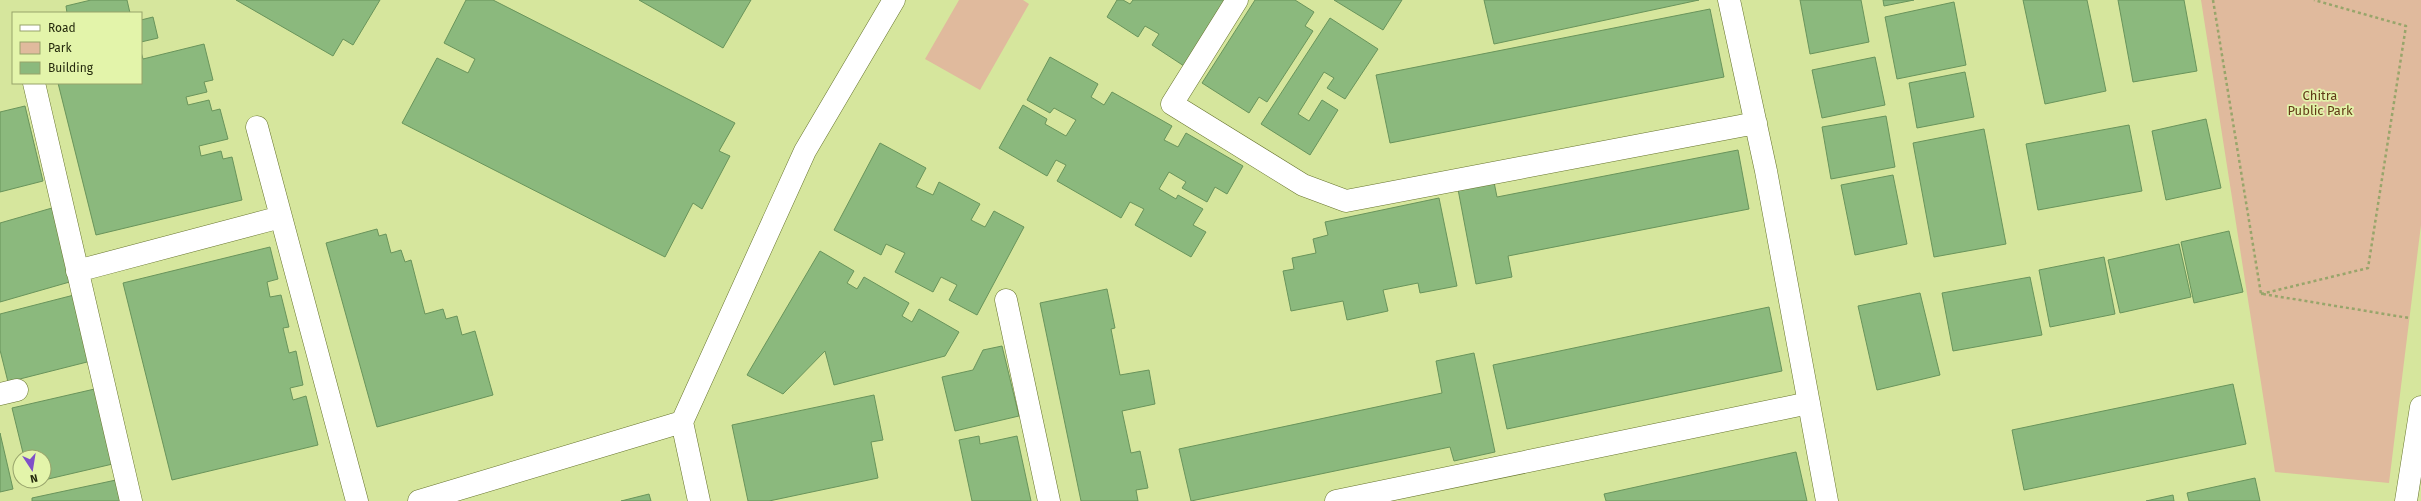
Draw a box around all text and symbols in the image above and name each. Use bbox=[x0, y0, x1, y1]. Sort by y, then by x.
legend bbox=[12, 12, 142, 84]
text: Road bbox=[48, 21, 76, 35]
text: Park bbox=[48, 41, 72, 55]
text: Building bbox=[48, 61, 94, 75]
park label: Chitra Public Park bbox=[2287, 88, 2353, 118]
north arrow bbox=[12, 449, 52, 489]
text: N bbox=[29, 471, 39, 485]

